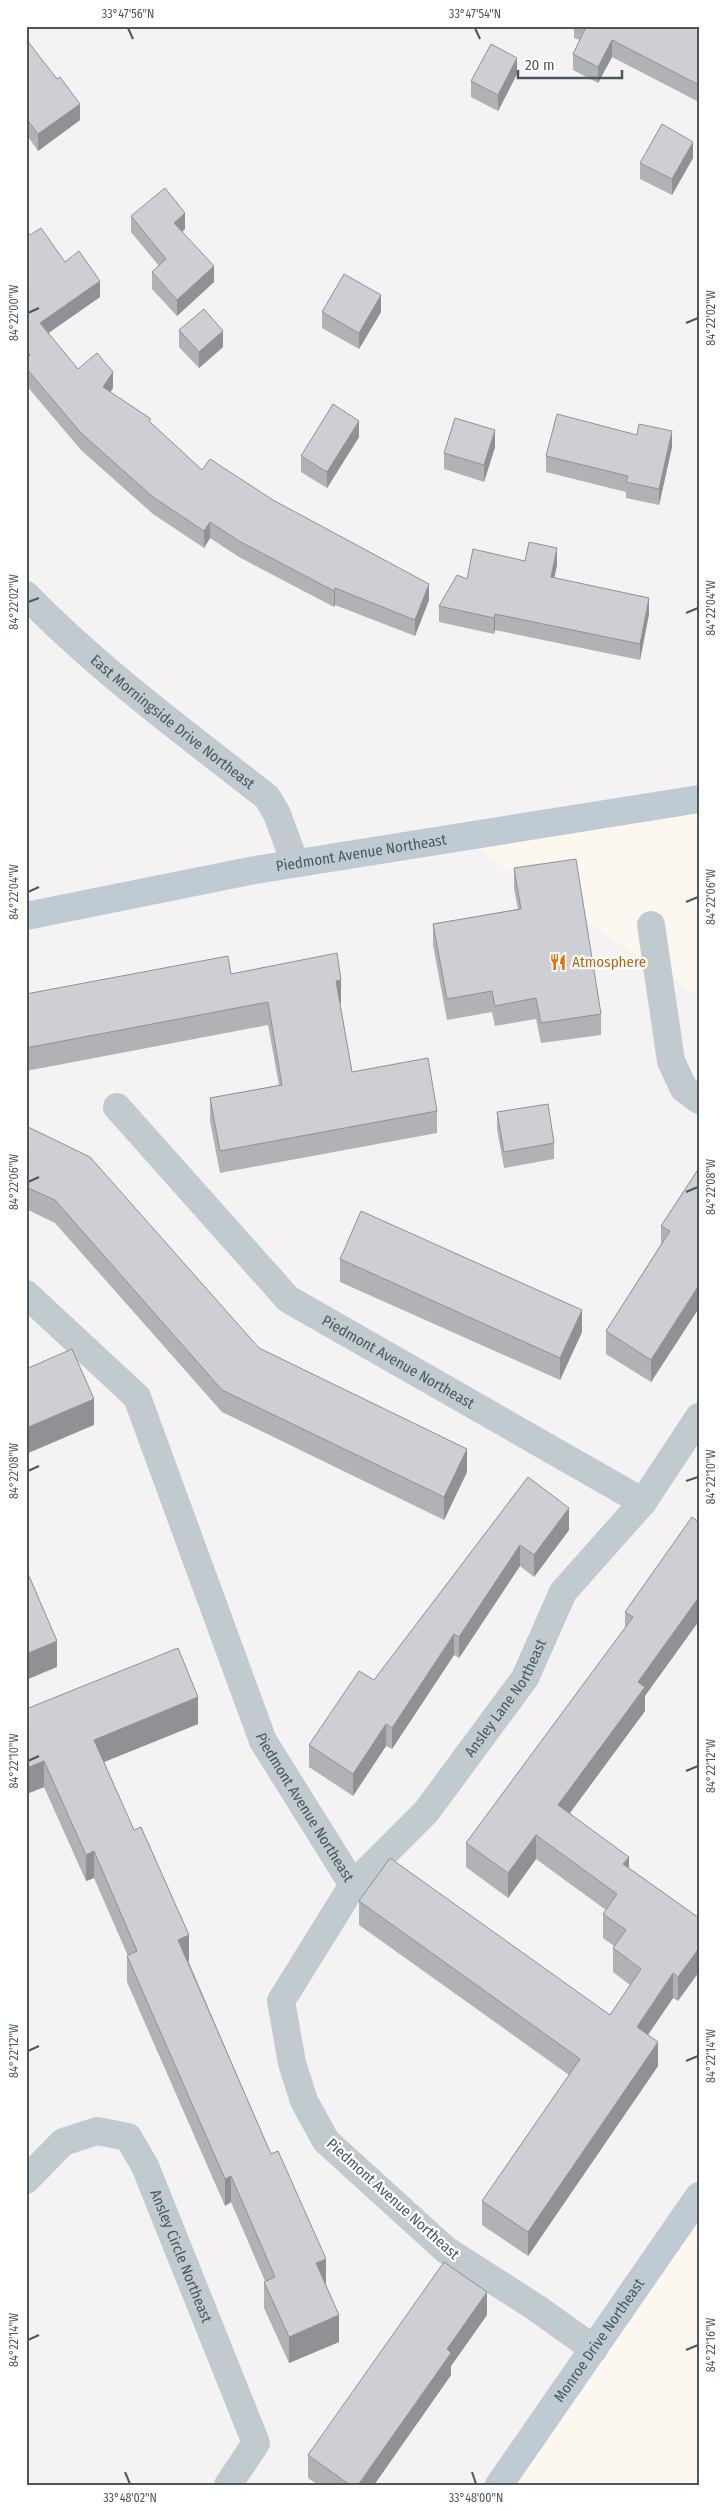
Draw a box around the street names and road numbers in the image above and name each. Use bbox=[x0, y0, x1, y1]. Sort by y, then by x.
street label: East Morningside Drive Northeast bbox=[87, 651, 258, 793]
street label: Piedmont Avenue Northeast bbox=[275, 831, 448, 876]
street label: Piedmont Avenue Northeast bbox=[319, 1311, 478, 1413]
street label: Ansley Lane Northeast bbox=[461, 1636, 550, 1760]
street label: Piedmont Avenue Northeast bbox=[252, 1730, 358, 1885]
street label: Piedmont Avenue Northeast bbox=[323, 2135, 463, 2263]
street label: Ansley Circle Northeast bbox=[146, 2187, 216, 2325]
street label: Monroe Drive Northeast bbox=[550, 2275, 648, 2406]

